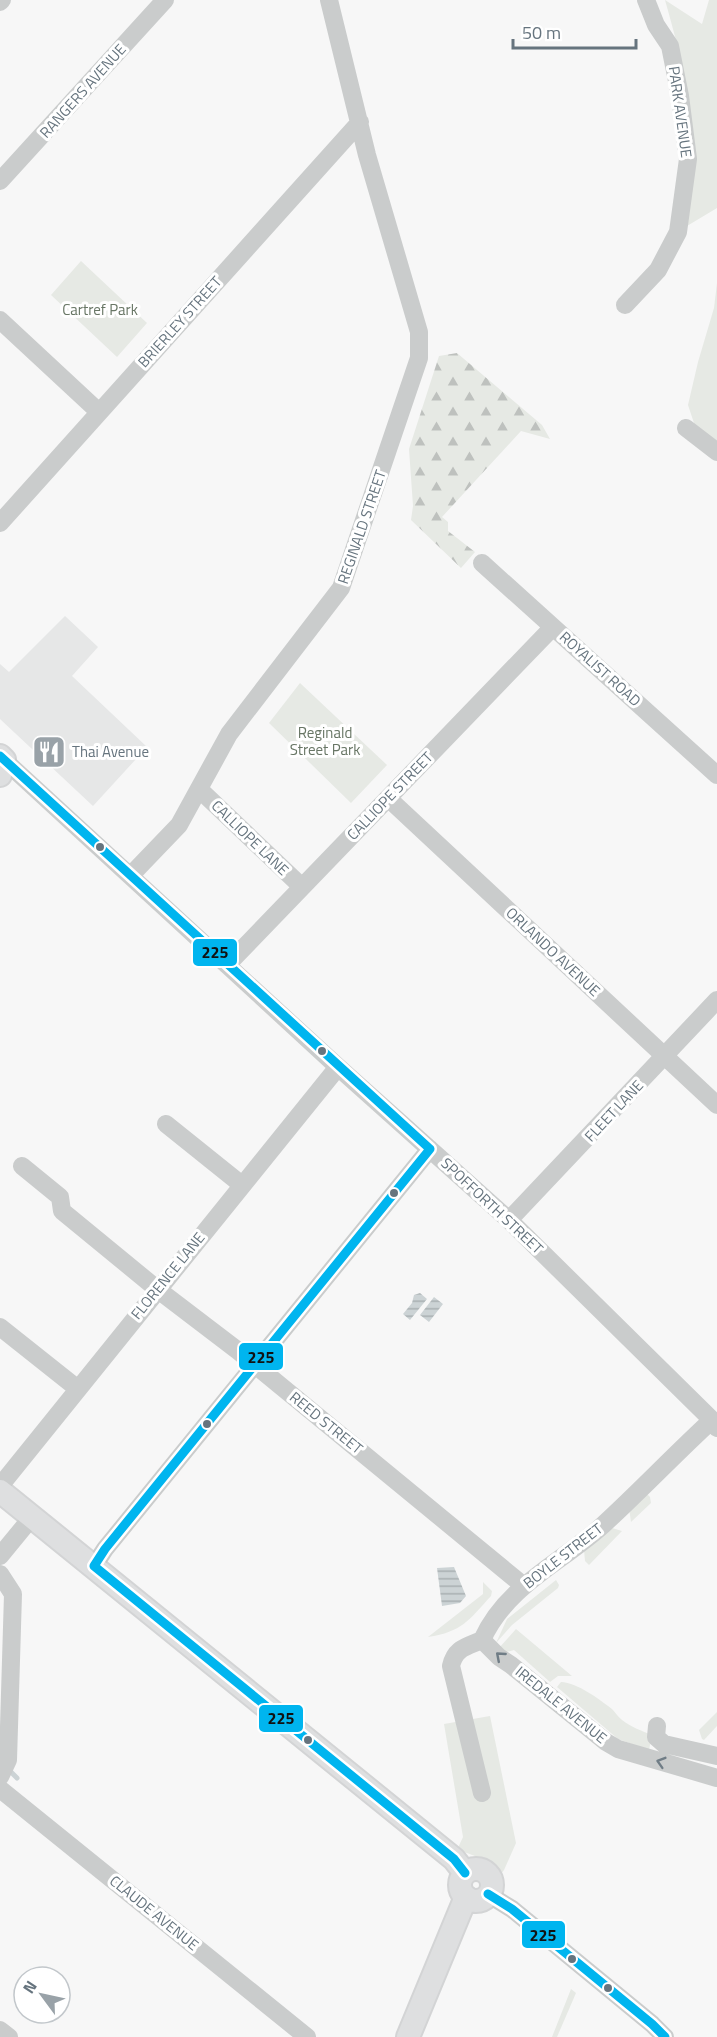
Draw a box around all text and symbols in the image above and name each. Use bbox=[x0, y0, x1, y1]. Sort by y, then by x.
scale bar bbox=[513, 12, 636, 50]
text: 50 m bbox=[522, 19, 561, 46]
street label: RANGERS AVENUE bbox=[34, 38, 131, 143]
street label: PARK AVENUE bbox=[663, 65, 698, 159]
street label: BRIERLEY STREET bbox=[132, 271, 227, 373]
park label: Cartref Park bbox=[62, 298, 138, 321]
street label: REGINALD STREET bbox=[331, 467, 392, 587]
street label: ROYALIST ROAD bbox=[554, 626, 646, 712]
park label: Reginald Street Park bbox=[290, 721, 360, 761]
restaurant icon: Thai Avenue bbox=[31, 734, 67, 770]
place label: Thai Avenue bbox=[72, 740, 149, 763]
street label: CALLIOPE STREET bbox=[341, 746, 438, 845]
street label: CALLIOPE LANE bbox=[206, 795, 294, 881]
unlabelled marker bbox=[94, 841, 106, 853]
street label: ORLANDO AVENUE bbox=[501, 902, 606, 1002]
line badge: 225 bbox=[192, 938, 238, 967]
text: 225 bbox=[202, 940, 228, 964]
unlabelled marker bbox=[316, 1045, 328, 1057]
street label: FLEET LANE bbox=[579, 1075, 648, 1147]
street label: SPOFFORTH STREET bbox=[436, 1152, 549, 1259]
unlabelled marker bbox=[388, 1187, 400, 1199]
street label: FLORENCE LANE bbox=[125, 1227, 210, 1324]
line badge: 225 bbox=[238, 1342, 284, 1371]
text: 225 bbox=[248, 1345, 274, 1369]
street label: REED STREET bbox=[285, 1386, 368, 1459]
unlabelled marker bbox=[201, 1418, 213, 1430]
street label: BOYLE STREET bbox=[518, 1517, 607, 1594]
one-way arrow bbox=[496, 1653, 507, 1664]
street label: IREDALE AVENUE bbox=[511, 1660, 612, 1749]
line badge: 225 bbox=[258, 1704, 304, 1733]
text: 225 bbox=[268, 1706, 294, 1730]
unlabelled marker bbox=[302, 1734, 314, 1746]
one-way arrow bbox=[656, 1757, 667, 1769]
street label: CLAUDE AVENUE bbox=[105, 1869, 204, 1956]
line badge: 225 bbox=[521, 1920, 566, 1949]
text: 225 bbox=[530, 1923, 556, 1947]
unlabelled marker bbox=[566, 1953, 578, 1965]
north arrow bbox=[12, 1965, 72, 2025]
text: N bbox=[16, 1976, 43, 1998]
unlabelled marker bbox=[602, 1982, 614, 1994]

